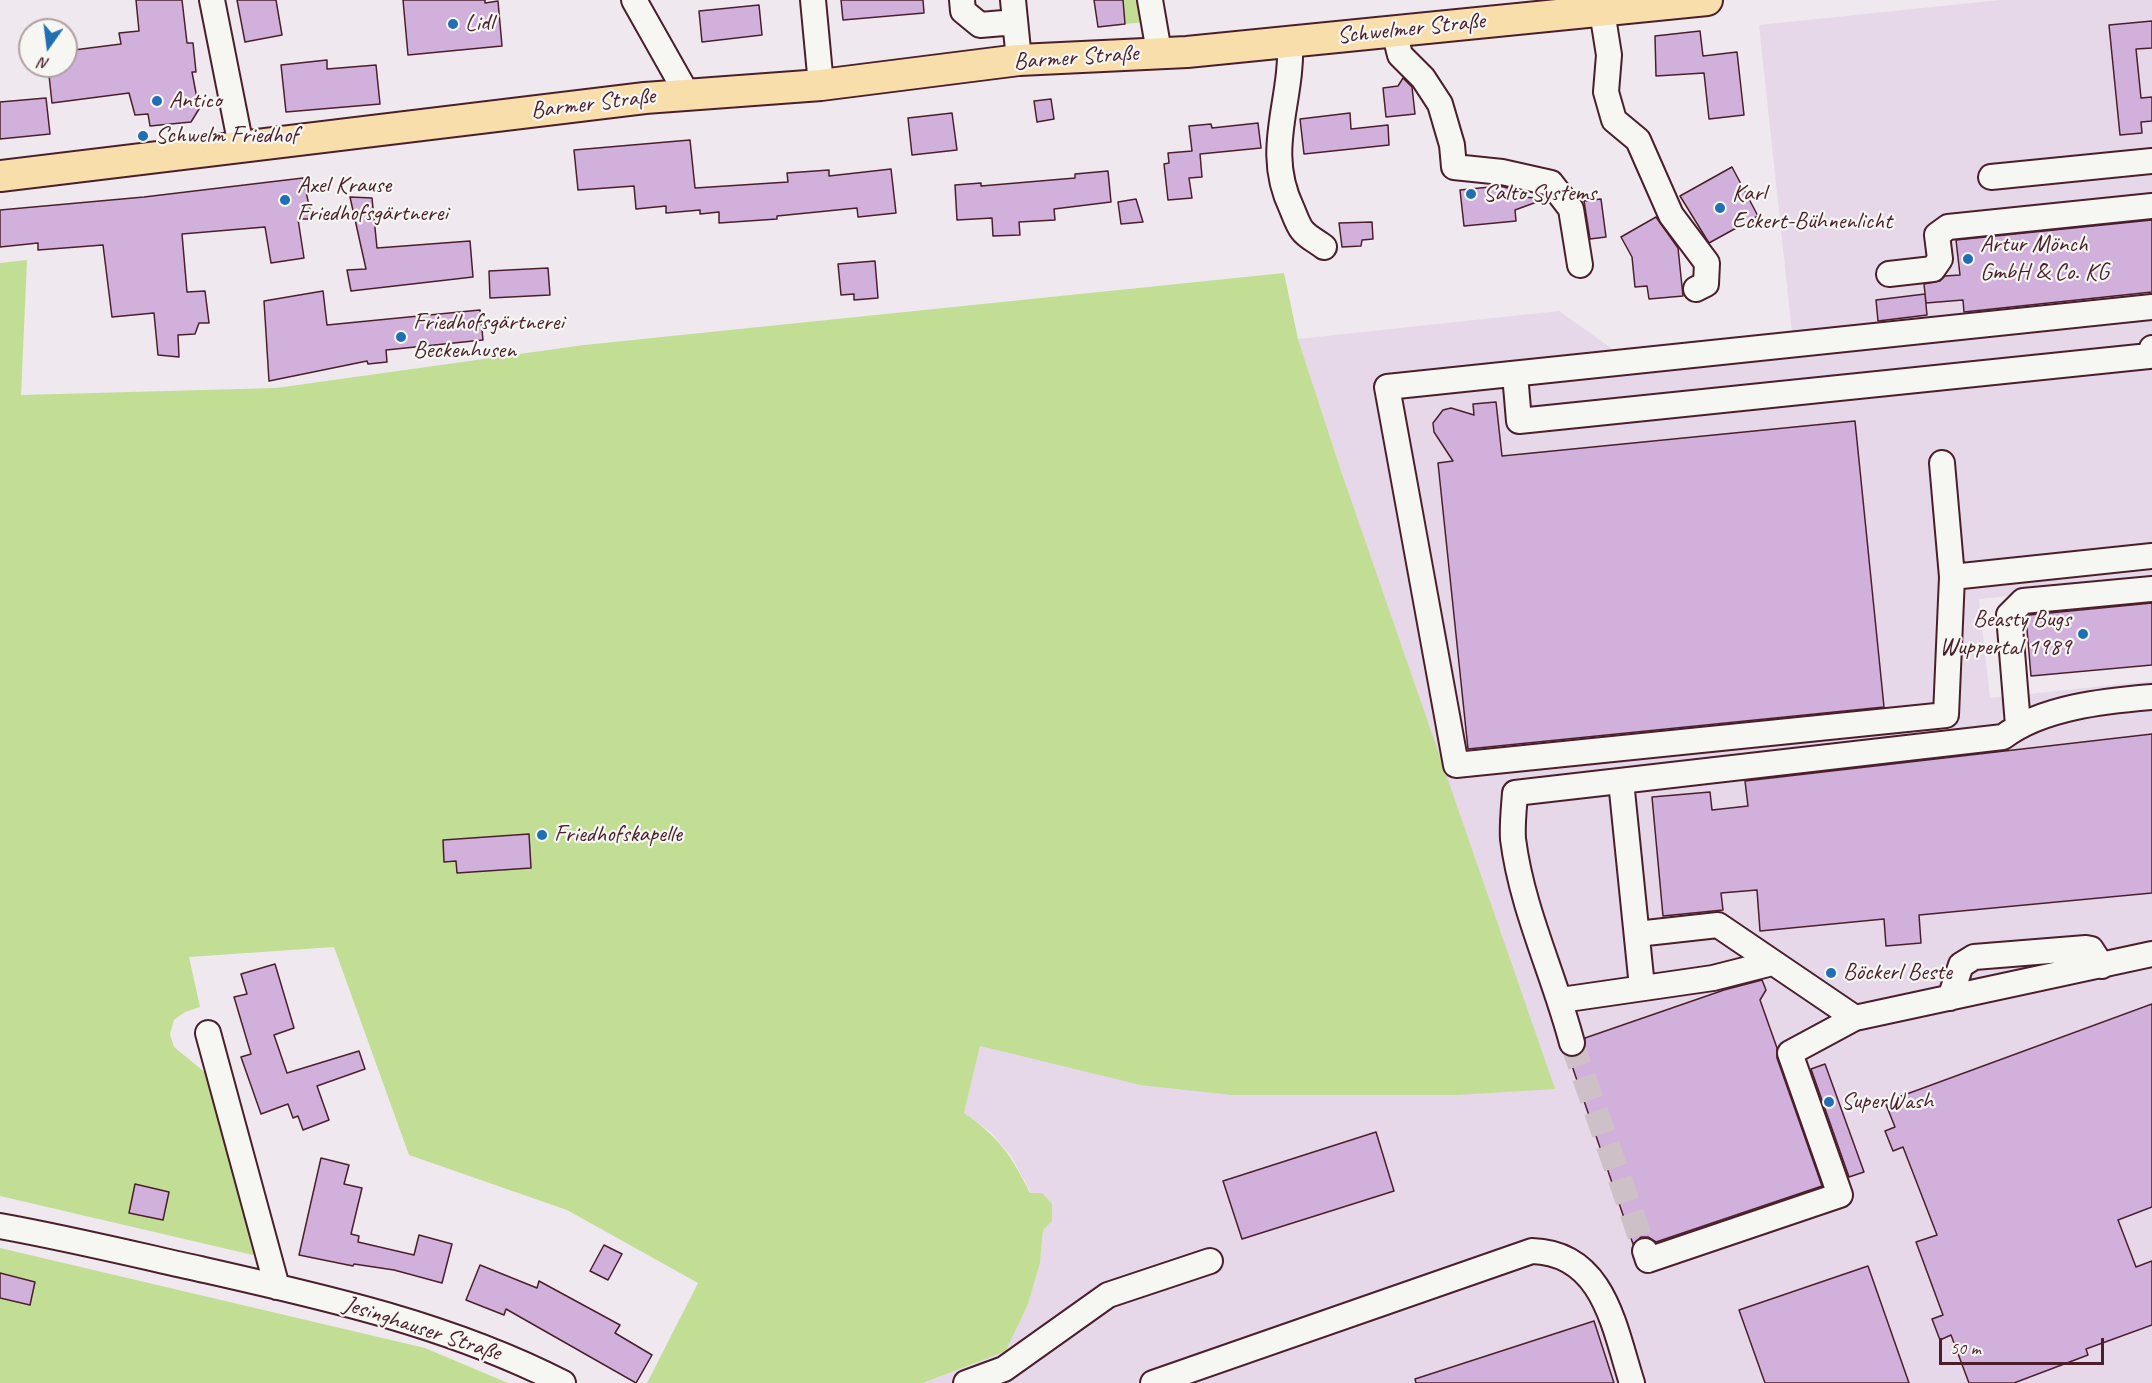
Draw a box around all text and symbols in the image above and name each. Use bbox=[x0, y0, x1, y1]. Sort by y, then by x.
street label: Schwelmer Straße bbox=[1336, 7, 1486, 51]
place label: Lidl bbox=[465, 10, 493, 38]
marker: Lidl bbox=[446, 17, 460, 31]
north arrow bbox=[18, 18, 78, 78]
street label: Barmer Straße bbox=[1013, 39, 1139, 77]
text: N bbox=[37, 53, 51, 74]
street label: Barmer Straße bbox=[529, 82, 657, 126]
place label: Antico bbox=[169, 87, 221, 115]
marker: Antico bbox=[150, 94, 164, 108]
place label: Schwelm Friedhof bbox=[155, 122, 298, 150]
marker: Schwelm Friedhof bbox=[136, 129, 150, 143]
place label: Axel Krause Friedhofsgärtnerei bbox=[297, 172, 448, 228]
place label: Salto Systems bbox=[1483, 180, 1596, 208]
place label: Karl Eckert-Bühnenlicht bbox=[1732, 180, 1892, 236]
marker: Salto Systems bbox=[1464, 187, 1478, 201]
marker: Axel Krause Friedhofsgärtnerei bbox=[278, 193, 292, 207]
marker: Karl Eckert-Bühnenlicht bbox=[1713, 201, 1727, 215]
place label: Artur Mönch GmbH & Co. KG bbox=[1980, 231, 2109, 287]
marker: Artur Mönch GmbH & Co. KG bbox=[1961, 252, 1975, 266]
place label: Friedhofsgärtnerei Beckenhusen bbox=[413, 309, 564, 365]
marker: Friedhofsgärtnerei Beckenhusen bbox=[394, 330, 408, 344]
place label: Beasty Bugs Wuppertal 1989 bbox=[1939, 606, 2071, 662]
marker: Beasty Bugs Wuppertal 1989 bbox=[2076, 627, 2090, 641]
place label: Friedhofskapelle bbox=[554, 821, 682, 849]
marker: Friedhofskapelle bbox=[535, 828, 549, 842]
place label: Böckerl Beste bbox=[1843, 959, 1952, 987]
marker: Böckerl Beste bbox=[1824, 966, 1838, 980]
place label: SuperWash bbox=[1841, 1088, 1933, 1116]
marker: SuperWash bbox=[1822, 1095, 1836, 1109]
street label: Jesinghauser Straße bbox=[340, 1290, 504, 1368]
scale bar bbox=[1942, 1326, 2107, 1364]
text: 50 m bbox=[1950, 1337, 1981, 1359]

